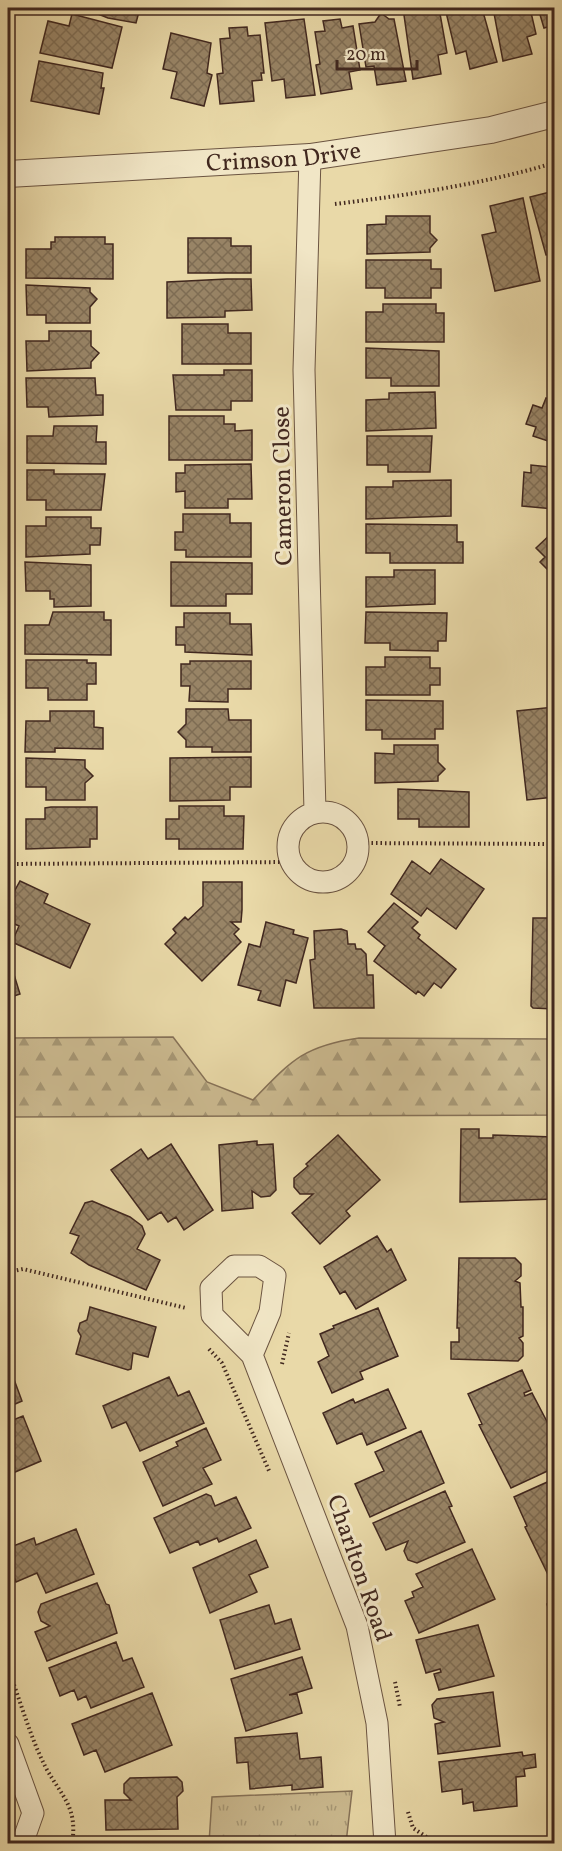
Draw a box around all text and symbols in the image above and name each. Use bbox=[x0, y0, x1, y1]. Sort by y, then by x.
scale bar bbox=[337, 33, 416, 71]
text: 20 m bbox=[346, 43, 386, 68]
street label: Crimson Drive bbox=[205, 135, 363, 182]
street label: Cameron Close bbox=[266, 406, 302, 566]
street label: Charlton Road bbox=[317, 1491, 399, 1647]

